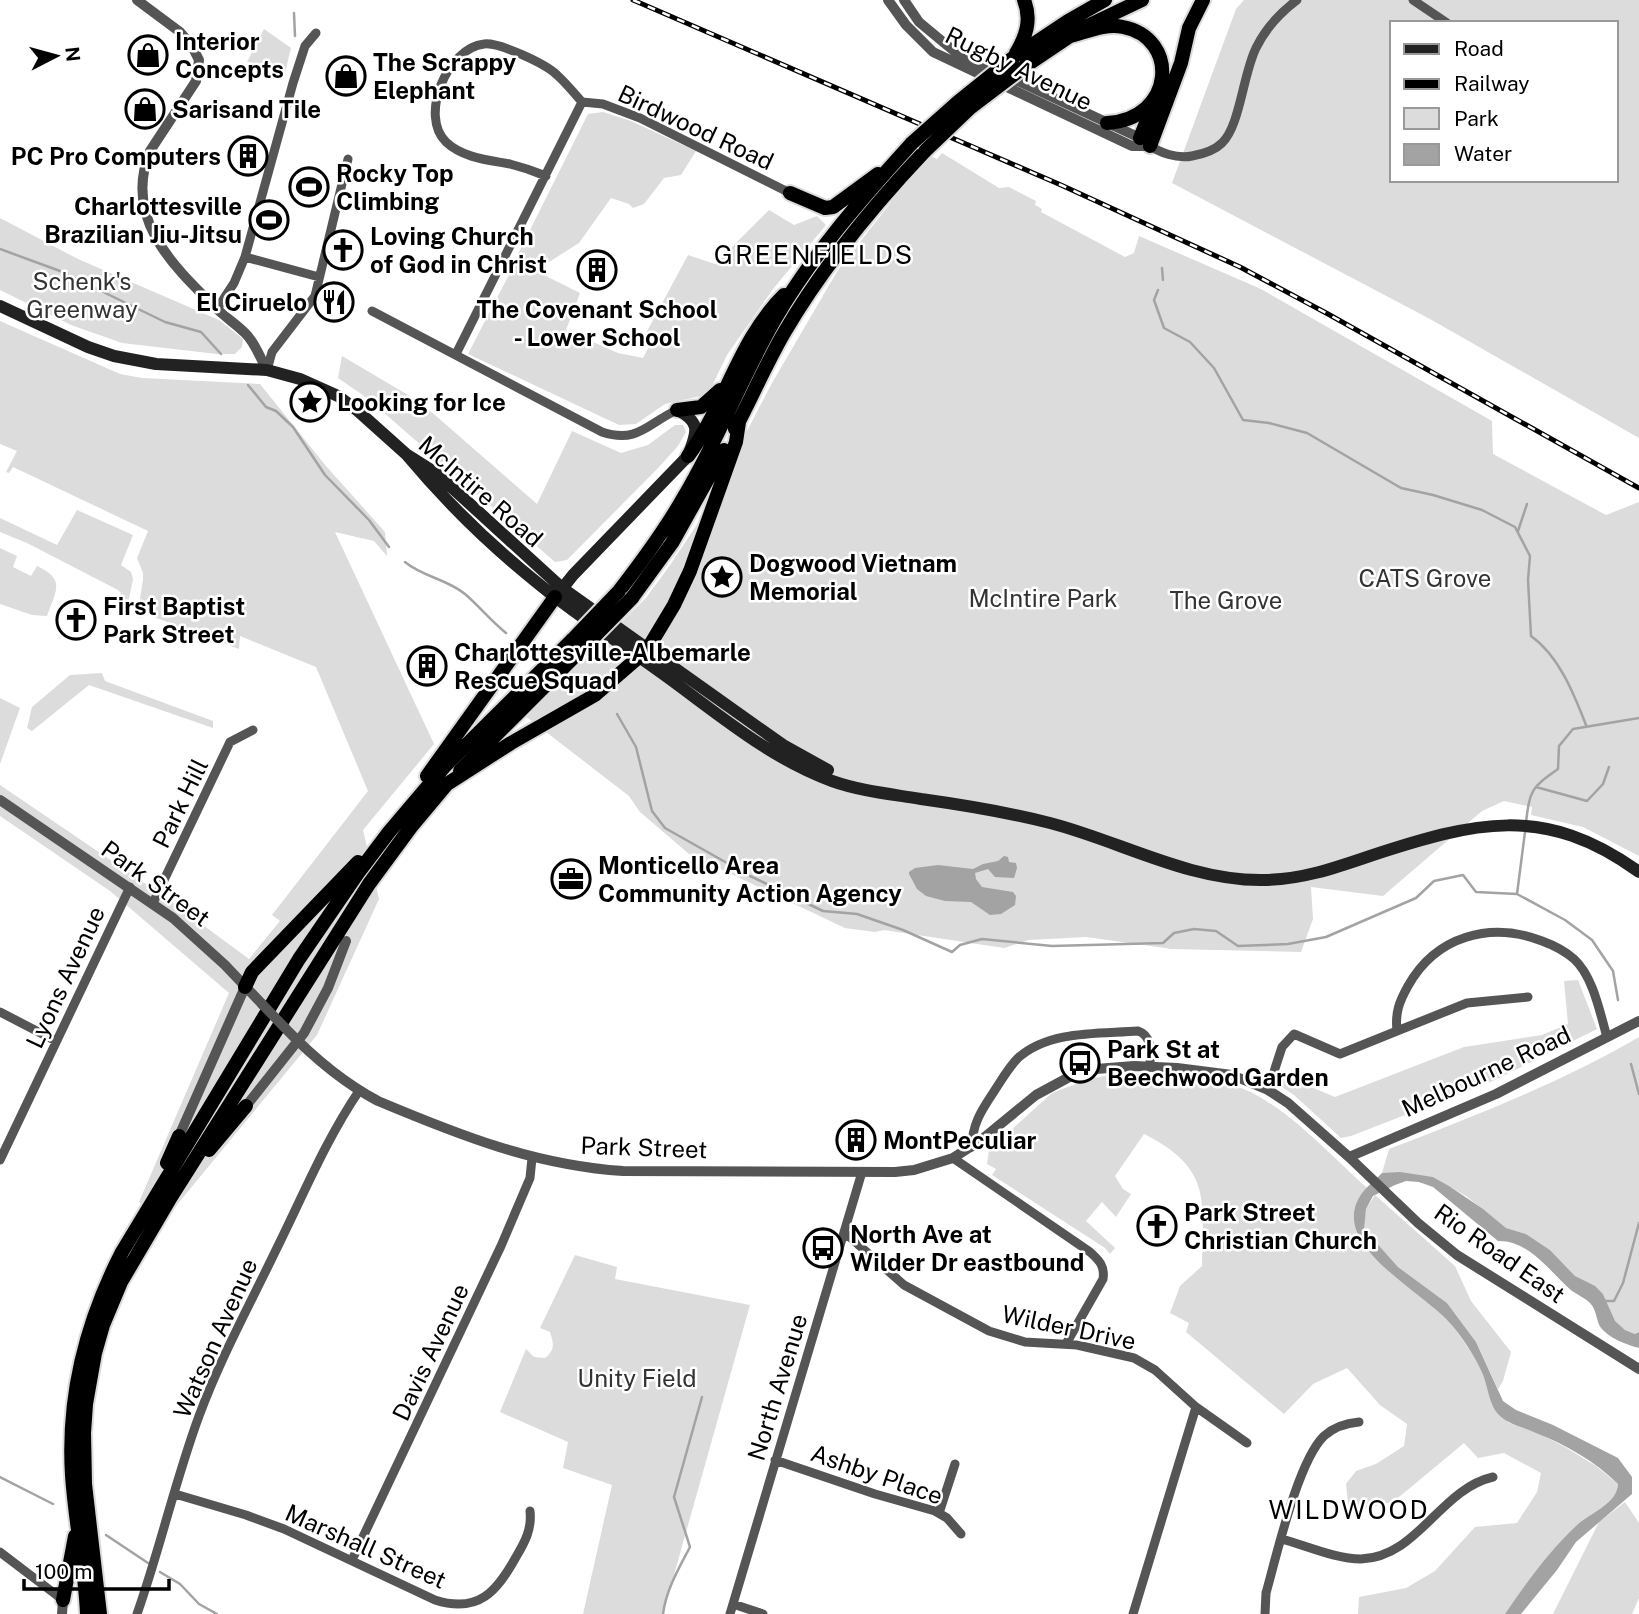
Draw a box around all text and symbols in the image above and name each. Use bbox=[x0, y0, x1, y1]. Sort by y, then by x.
street label: Rugby Avenue bbox=[941, 20, 1097, 116]
north arrow bbox=[21, 21, 91, 91]
legend bbox=[1390, 21, 1618, 182]
place label: Interior Concepts bbox=[175, 27, 284, 83]
shop icon: Interior Concepts bbox=[127, 34, 169, 76]
text: Road bbox=[1454, 36, 1504, 61]
text: N bbox=[61, 46, 85, 63]
place label: The Scrappy Elephant bbox=[373, 48, 517, 104]
shop icon: The Scrappy Elephant bbox=[325, 55, 367, 97]
text: Railway bbox=[1454, 71, 1530, 96]
street label: Birdwood Road bbox=[614, 79, 778, 175]
shop icon: Sarisand Tile bbox=[124, 88, 166, 130]
place label: Sarisand Tile bbox=[172, 95, 321, 123]
text: Park bbox=[1454, 106, 1499, 131]
building icon: PC Pro Computers bbox=[227, 135, 269, 177]
text: Water bbox=[1454, 141, 1512, 166]
place label: PC Pro Computers bbox=[11, 142, 221, 170]
place label: Rocky Top Climbing bbox=[336, 159, 454, 215]
sports icon: Rocky Top Climbing bbox=[288, 166, 330, 208]
place label: Charlottesville Brazilian Jiu-Jitsu bbox=[44, 192, 242, 248]
sports icon: Charlottesville Brazilian Jiu-Jitsu bbox=[248, 199, 290, 241]
place label: Loving Church of God in Christ bbox=[370, 222, 547, 278]
church icon: Loving Church of God in Christ bbox=[322, 229, 364, 271]
district label: GREENFIELDS bbox=[714, 239, 914, 270]
building icon: The Covenant School - Lower School bbox=[576, 249, 618, 291]
park label: Schenk's Greenway bbox=[26, 267, 138, 323]
restaurant icon: El Ciruelo bbox=[313, 281, 355, 323]
place label: El Ciruelo bbox=[196, 288, 307, 316]
place label: The Covenant School - Lower School bbox=[476, 295, 718, 351]
place icon: Looking for Ice bbox=[289, 381, 331, 423]
place label: Looking for Ice bbox=[337, 388, 506, 416]
street label: McIntire Road bbox=[413, 430, 549, 552]
place label: Dogwood Vietnam Memorial bbox=[749, 549, 957, 605]
place icon: Dogwood Vietnam Memorial bbox=[701, 556, 743, 598]
park label: CATS Grove bbox=[1359, 564, 1491, 592]
park label: McIntire Park bbox=[968, 584, 1118, 612]
park label: The Grove bbox=[1170, 586, 1282, 614]
place label: First Baptist Park Street bbox=[103, 592, 245, 648]
church icon: First Baptist Park Street bbox=[55, 599, 97, 641]
place label: Charlottesville-Albemarle Rescue Squad bbox=[454, 638, 751, 694]
building icon: Charlottesville-Albemarle Rescue Squad bbox=[406, 645, 448, 687]
street label: Park Hill bbox=[146, 754, 214, 852]
street label: Park Street bbox=[96, 834, 216, 932]
place label: Monticello Area Community Action Agency bbox=[598, 851, 902, 907]
office icon: Monticello Area Community Action Agency bbox=[550, 858, 592, 900]
street label: Lyons Avenue bbox=[20, 902, 110, 1052]
street label: Melbourne Road bbox=[1397, 1020, 1575, 1122]
place label: Park St at Beechwood Garden bbox=[1107, 1035, 1329, 1091]
bus stop icon: Park St at Beechwood Garden bbox=[1059, 1042, 1101, 1084]
building icon: MontPeculiar bbox=[835, 1119, 877, 1161]
place label: MontPeculiar bbox=[883, 1126, 1037, 1154]
street label: Park Street bbox=[580, 1131, 708, 1163]
place label: Park Street Christian Church bbox=[1184, 1198, 1377, 1254]
street label: Rio Road East bbox=[1429, 1198, 1571, 1308]
church icon: Park Street Christian Church bbox=[1136, 1205, 1178, 1247]
place label: North Ave at Wilder Dr eastbound bbox=[850, 1220, 1084, 1276]
bus stop icon: North Ave at Wilder Dr eastbound bbox=[802, 1227, 844, 1269]
street label: Watson Avenue bbox=[167, 1254, 263, 1422]
street label: Davis Avenue bbox=[386, 1279, 474, 1425]
street label: Wilder Drive bbox=[999, 1299, 1139, 1355]
street label: North Avenue bbox=[741, 1310, 813, 1464]
park label: Unity Field bbox=[577, 1364, 697, 1392]
street label: Ashby Place bbox=[807, 1438, 947, 1510]
district label: WILDWOOD bbox=[1268, 1494, 1430, 1525]
street label: Marshall Street bbox=[281, 1498, 451, 1594]
scale bar bbox=[24, 1548, 170, 1592]
text: 100 m bbox=[35, 1559, 92, 1584]

